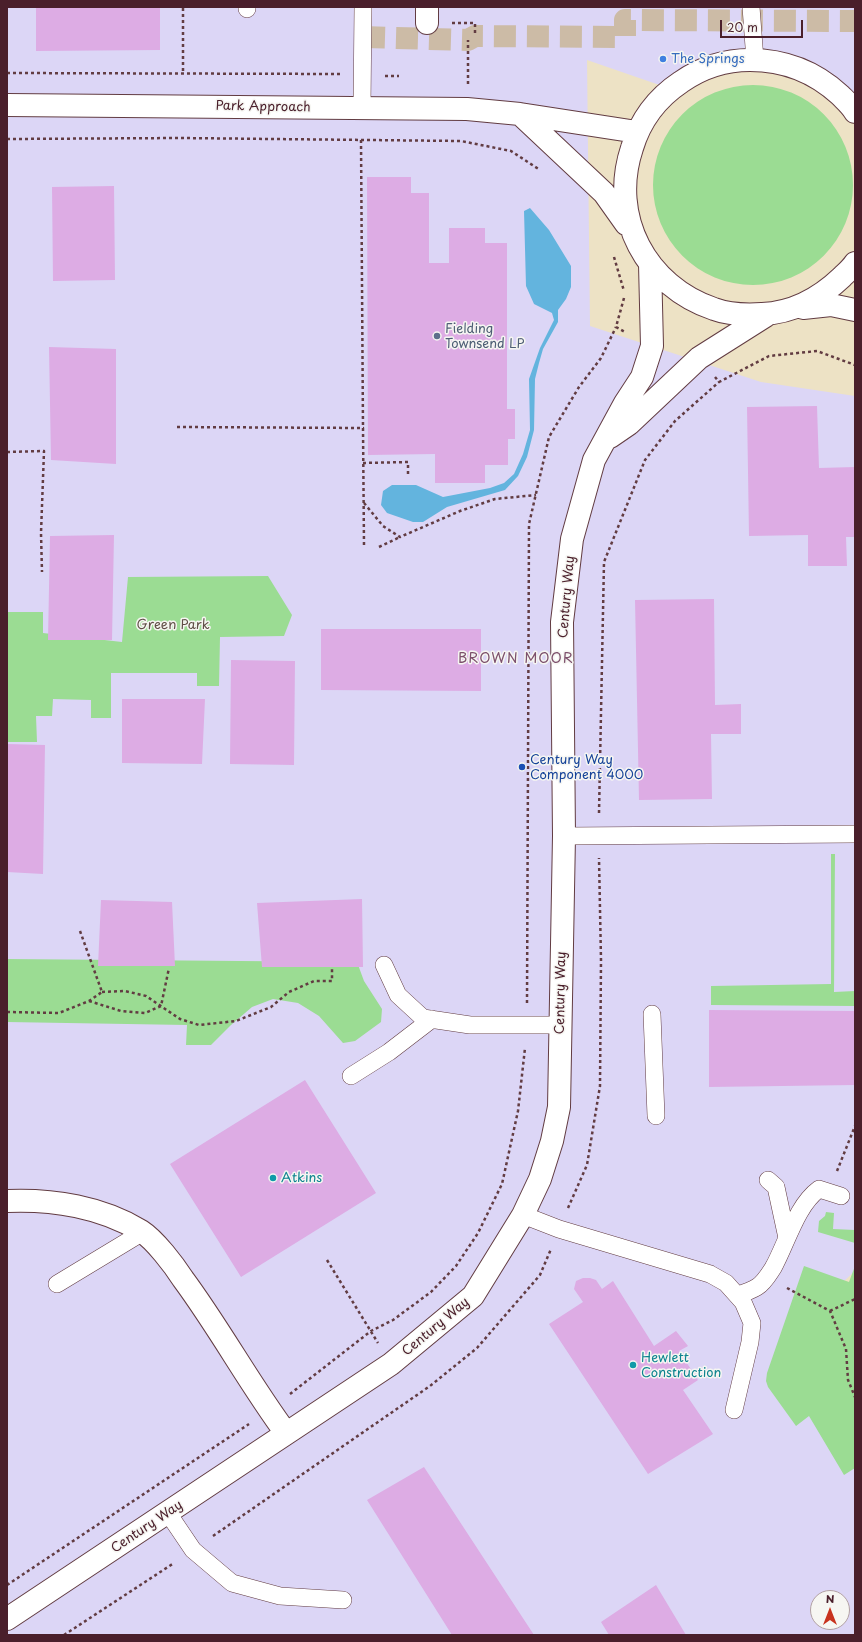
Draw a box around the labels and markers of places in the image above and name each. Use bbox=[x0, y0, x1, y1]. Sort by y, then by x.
place label: The Springs bbox=[671, 51, 745, 67]
marker: The Springs bbox=[658, 54, 668, 64]
place label: Fielding Townsend LP bbox=[445, 321, 524, 352]
marker: Fielding Townsend LP bbox=[432, 331, 442, 341]
place label: Century Way Component 4000 bbox=[530, 752, 643, 783]
marker: Century Way Component 4000 bbox=[517, 762, 527, 772]
place label: Atkins bbox=[281, 1170, 322, 1186]
marker: Atkins bbox=[268, 1173, 278, 1183]
place label: Hewlett Construction bbox=[641, 1350, 721, 1381]
marker: Hewlett Construction bbox=[628, 1360, 638, 1370]

